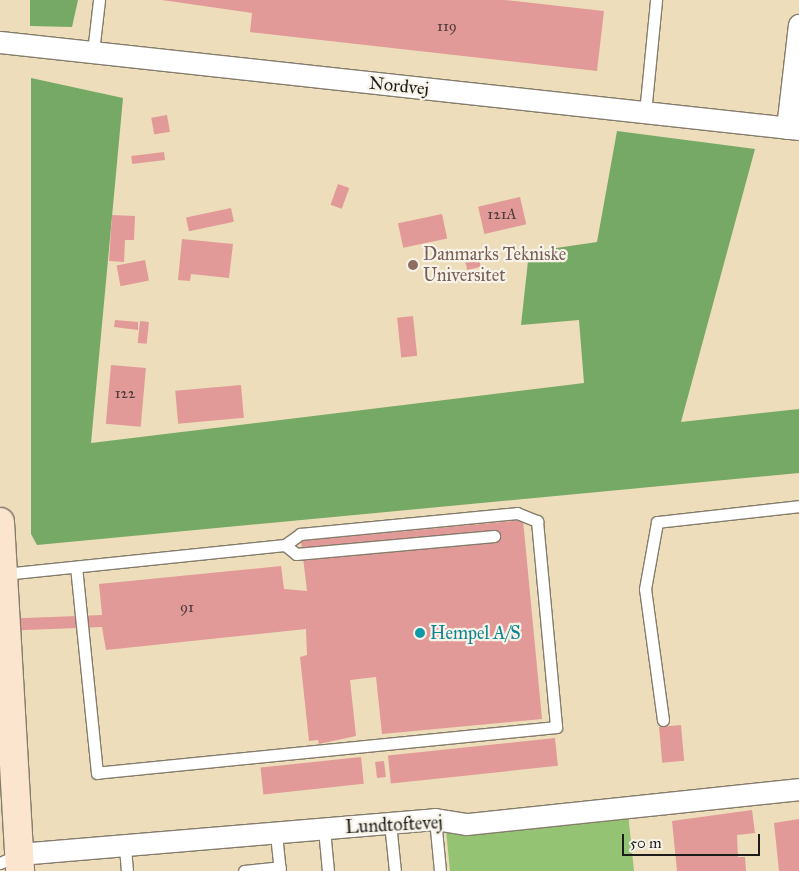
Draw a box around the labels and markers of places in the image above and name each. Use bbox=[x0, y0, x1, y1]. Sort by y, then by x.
place label: Danmarks Tekniske Universitet bbox=[423, 244, 566, 286]
marker: Danmarks Tekniske Universitet bbox=[407, 259, 419, 271]
place label: Hempel A/S bbox=[430, 622, 521, 644]
marker: Hempel A/S bbox=[414, 627, 426, 639]

